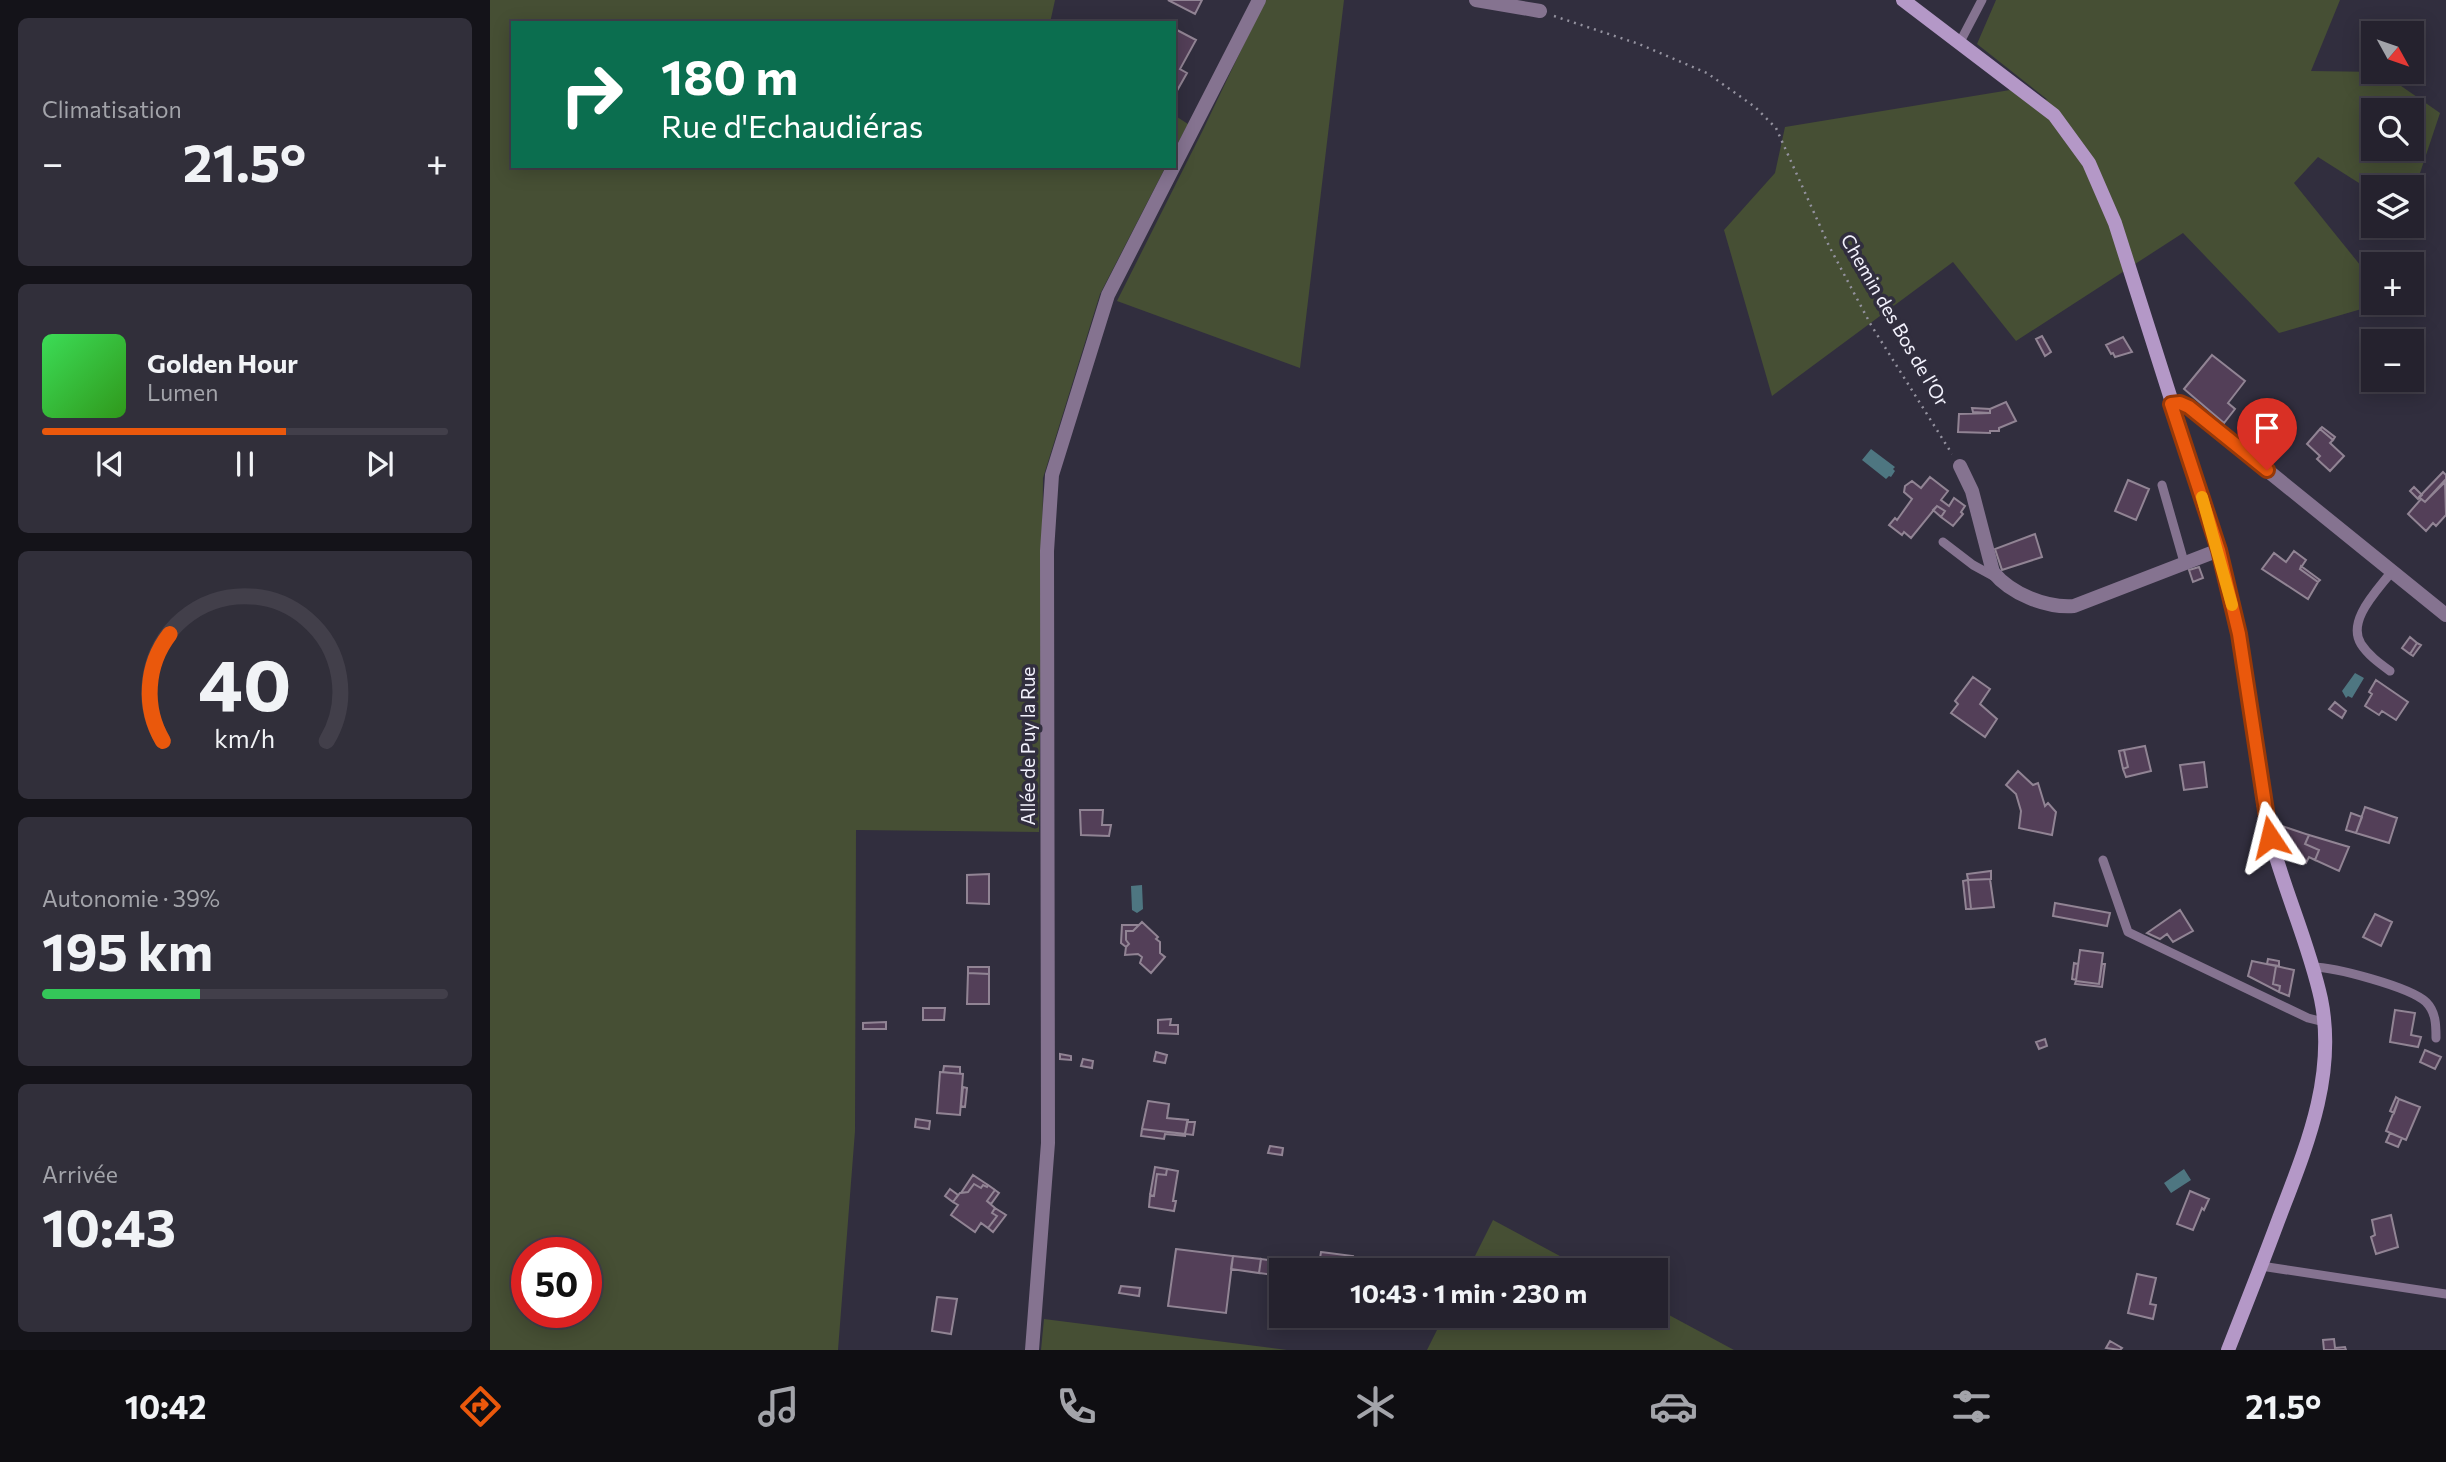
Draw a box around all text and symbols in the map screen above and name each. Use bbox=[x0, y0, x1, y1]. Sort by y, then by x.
north arrow bbox=[2361, 21, 2424, 84]
map controls bbox=[2361, 21, 2424, 392]
text: 180 m bbox=[661, 45, 798, 105]
icon: right bbox=[546, 49, 637, 140]
text: Climatisation bbox=[42, 95, 182, 123]
button: search bbox=[2361, 98, 2424, 161]
text: Rue d'Echaudiéras bbox=[661, 105, 923, 145]
text: 21.5° bbox=[183, 129, 306, 193]
text: − bbox=[42, 138, 64, 185]
text: + bbox=[426, 138, 448, 185]
button: layers bbox=[2361, 175, 2424, 238]
street label: Chemin des Bos de l'Or bbox=[1837, 229, 1954, 410]
button: + bbox=[2361, 252, 2424, 315]
button: − bbox=[2361, 329, 2424, 392]
text: Golden Hour bbox=[147, 347, 298, 378]
text: Lumen bbox=[147, 378, 218, 406]
pin bbox=[2237, 398, 2297, 470]
icon: arrive bbox=[2248, 409, 2286, 447]
icon: previous bbox=[91, 445, 129, 483]
icon: pause bbox=[226, 445, 264, 483]
icon: next bbox=[361, 445, 399, 483]
text: 40 bbox=[198, 637, 292, 726]
street label: Allée de Puy la Rue bbox=[1016, 667, 1039, 825]
text: km/h bbox=[215, 723, 275, 753]
position arrow bbox=[2233, 800, 2307, 874]
text: Autonomie · 39% bbox=[42, 884, 220, 912]
text: 195 km bbox=[42, 918, 213, 982]
text: Arrivée bbox=[42, 1160, 118, 1188]
text: 10:43 bbox=[42, 1194, 176, 1258]
speed limit sign: 50 bbox=[511, 1237, 602, 1328]
text: 10:43 · 1 min · 230 m bbox=[1350, 1277, 1587, 1308]
icon: directions bbox=[456, 1382, 505, 1431]
icon: music bbox=[754, 1382, 803, 1431]
icon: phone bbox=[1052, 1382, 1101, 1431]
icon: climate bbox=[1351, 1382, 1400, 1431]
icon: car bbox=[1649, 1382, 1698, 1431]
icon: filters bbox=[1947, 1382, 1996, 1431]
text: 10:42 bbox=[125, 1386, 206, 1426]
text: 21.5° bbox=[2245, 1386, 2321, 1426]

